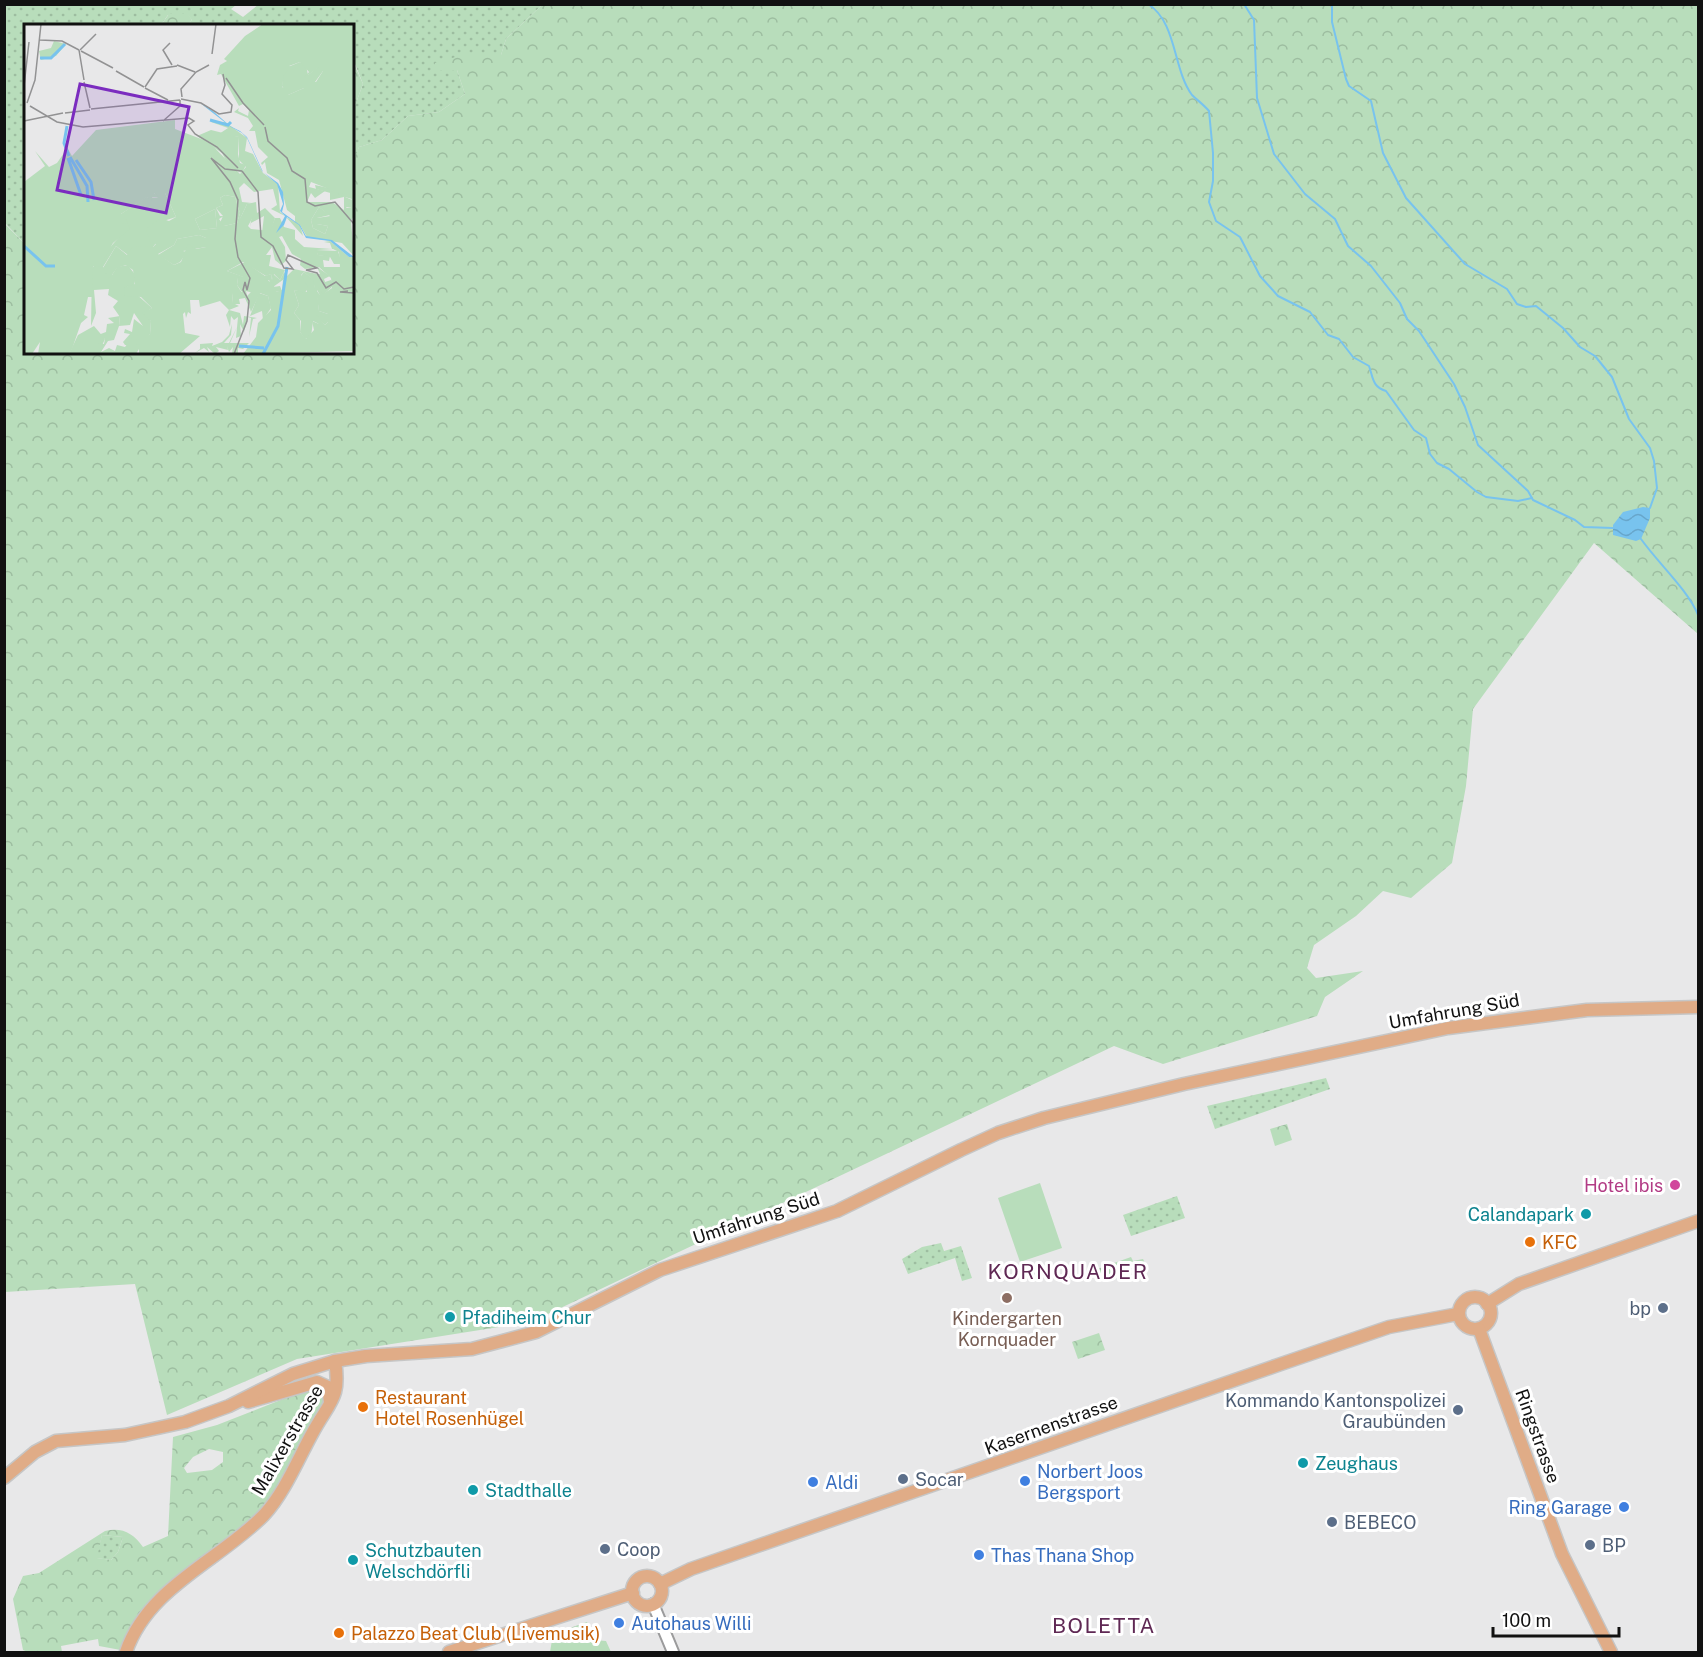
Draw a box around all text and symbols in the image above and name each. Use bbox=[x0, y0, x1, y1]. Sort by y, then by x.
inset map bbox=[24, 24, 354, 354]
street label: Umfahrung Süd bbox=[1387, 989, 1521, 1033]
place label: Hotel ibis bbox=[1584, 1175, 1663, 1196]
marker: Hotel ibis bbox=[1668, 1178, 1682, 1192]
street label: Umfahrung Süd bbox=[690, 1188, 822, 1248]
place label: Calandapark bbox=[1468, 1204, 1574, 1225]
marker: Calandapark bbox=[1579, 1207, 1593, 1221]
place label: KFC bbox=[1542, 1232, 1577, 1253]
marker: KFC bbox=[1523, 1235, 1537, 1249]
district label: KORNQUADER bbox=[988, 1259, 1148, 1284]
marker: Kindergarten Kornquader bbox=[1000, 1291, 1014, 1305]
place label: bp bbox=[1630, 1298, 1651, 1319]
marker: bp bbox=[1656, 1301, 1670, 1315]
place label: Pfadiheim Chur bbox=[462, 1307, 592, 1328]
place label: Kindergarten Kornquader bbox=[952, 1308, 1062, 1350]
marker: Pfadiheim Chur bbox=[443, 1310, 457, 1324]
street label: Malixerstrasse bbox=[247, 1381, 327, 1499]
street label: Ringstrasse bbox=[1511, 1386, 1565, 1486]
place label: Restaurant Hotel Rosenhügel bbox=[375, 1387, 524, 1429]
place label: Kommando Kantonspolizei Graubünden bbox=[1225, 1390, 1446, 1432]
street label: Kasernenstrasse bbox=[982, 1391, 1120, 1459]
marker: Restaurant Hotel Rosenhügel bbox=[356, 1400, 370, 1414]
marker: Kommando Kantonspolizei Graubünden bbox=[1451, 1403, 1465, 1417]
place label: Zeughaus bbox=[1315, 1453, 1398, 1474]
marker: Zeughaus bbox=[1296, 1456, 1310, 1470]
place label: Norbert Joos Bergsport bbox=[1037, 1461, 1143, 1503]
place label: Socar bbox=[915, 1469, 964, 1490]
place label: Aldi bbox=[825, 1472, 858, 1493]
marker: Socar bbox=[896, 1472, 910, 1486]
marker: Norbert Joos Bergsport bbox=[1018, 1474, 1032, 1488]
marker: Aldi bbox=[806, 1475, 820, 1489]
place label: Stadthalle bbox=[485, 1480, 572, 1501]
marker: Stadthalle bbox=[466, 1483, 480, 1497]
place label: Ring Garage bbox=[1508, 1497, 1612, 1518]
marker: Ring Garage bbox=[1617, 1500, 1631, 1514]
place label: BEBECO bbox=[1344, 1512, 1416, 1533]
marker: BEBECO bbox=[1325, 1515, 1339, 1529]
place label: BP bbox=[1602, 1535, 1626, 1556]
marker: BP bbox=[1583, 1538, 1597, 1552]
place label: Coop bbox=[617, 1539, 660, 1560]
place label: Schutzbauten Welschdörfli bbox=[365, 1540, 482, 1582]
marker: Coop bbox=[598, 1542, 612, 1556]
place label: Thas Thana Shop bbox=[991, 1545, 1134, 1566]
marker: Thas Thana Shop bbox=[972, 1548, 986, 1562]
marker: Schutzbauten Welschdörfli bbox=[346, 1553, 360, 1567]
scale bar bbox=[1493, 1600, 1619, 1638]
text: 100 m bbox=[1502, 1610, 1551, 1631]
place label: Autohaus Willi bbox=[631, 1613, 752, 1634]
district label: BOLETTA bbox=[1052, 1613, 1156, 1638]
marker: Autohaus Willi bbox=[612, 1616, 626, 1630]
place label: Palazzo Beat Club (Livemusik) bbox=[351, 1623, 600, 1644]
marker: Palazzo Beat Club (Livemusik) bbox=[332, 1626, 346, 1640]

